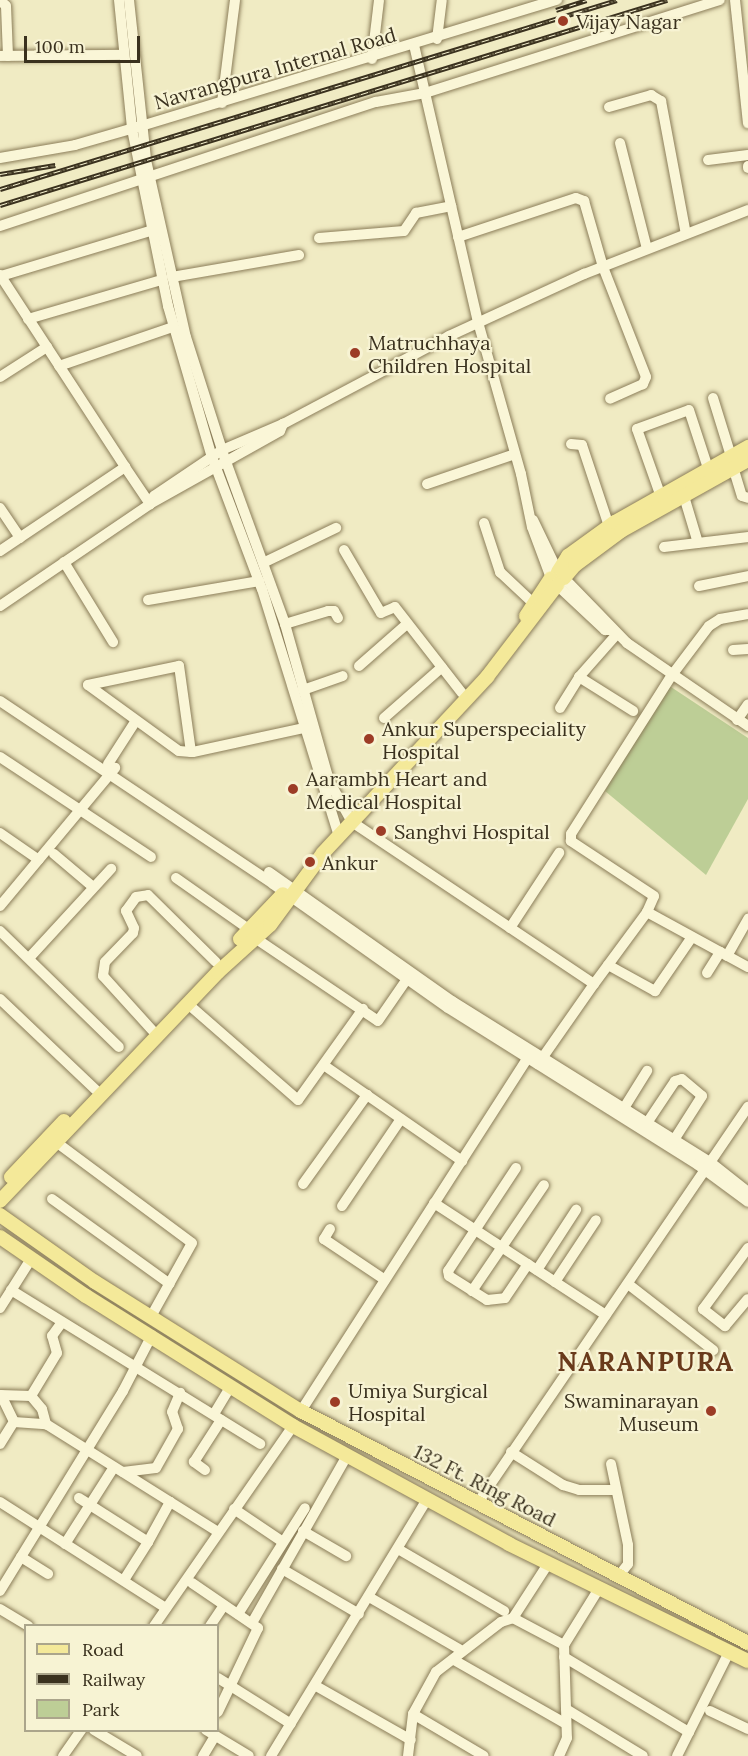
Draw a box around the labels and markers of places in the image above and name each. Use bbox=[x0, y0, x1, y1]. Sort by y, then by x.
place label: Vijay Nagar bbox=[576, 9, 681, 33]
marker: Vijay Nagar bbox=[554, 12, 572, 30]
place label: Matruchhaya Children Hospital bbox=[368, 330, 531, 377]
marker: Matruchhaya Children Hospital bbox=[346, 344, 364, 362]
place label: Ankur Superspeciality Hospital bbox=[382, 716, 586, 763]
marker: Ankur Superspeciality Hospital bbox=[360, 730, 378, 748]
place label: Aarambh Heart and Medical Hospital bbox=[306, 766, 487, 813]
marker: Aarambh Heart and Medical Hospital bbox=[284, 780, 302, 798]
place label: Sanghvi Hospital bbox=[394, 819, 550, 843]
marker: Sanghvi Hospital bbox=[372, 822, 390, 840]
place label: Ankur bbox=[322, 850, 378, 874]
marker: Ankur bbox=[303, 855, 317, 869]
place label: Umiya Surgical Hospital bbox=[348, 1378, 488, 1425]
place label: Swaminarayan Museum bbox=[564, 1388, 699, 1435]
marker: Umiya Surgical Hospital bbox=[326, 1393, 344, 1411]
marker: Swaminarayan Museum bbox=[704, 1404, 718, 1418]

